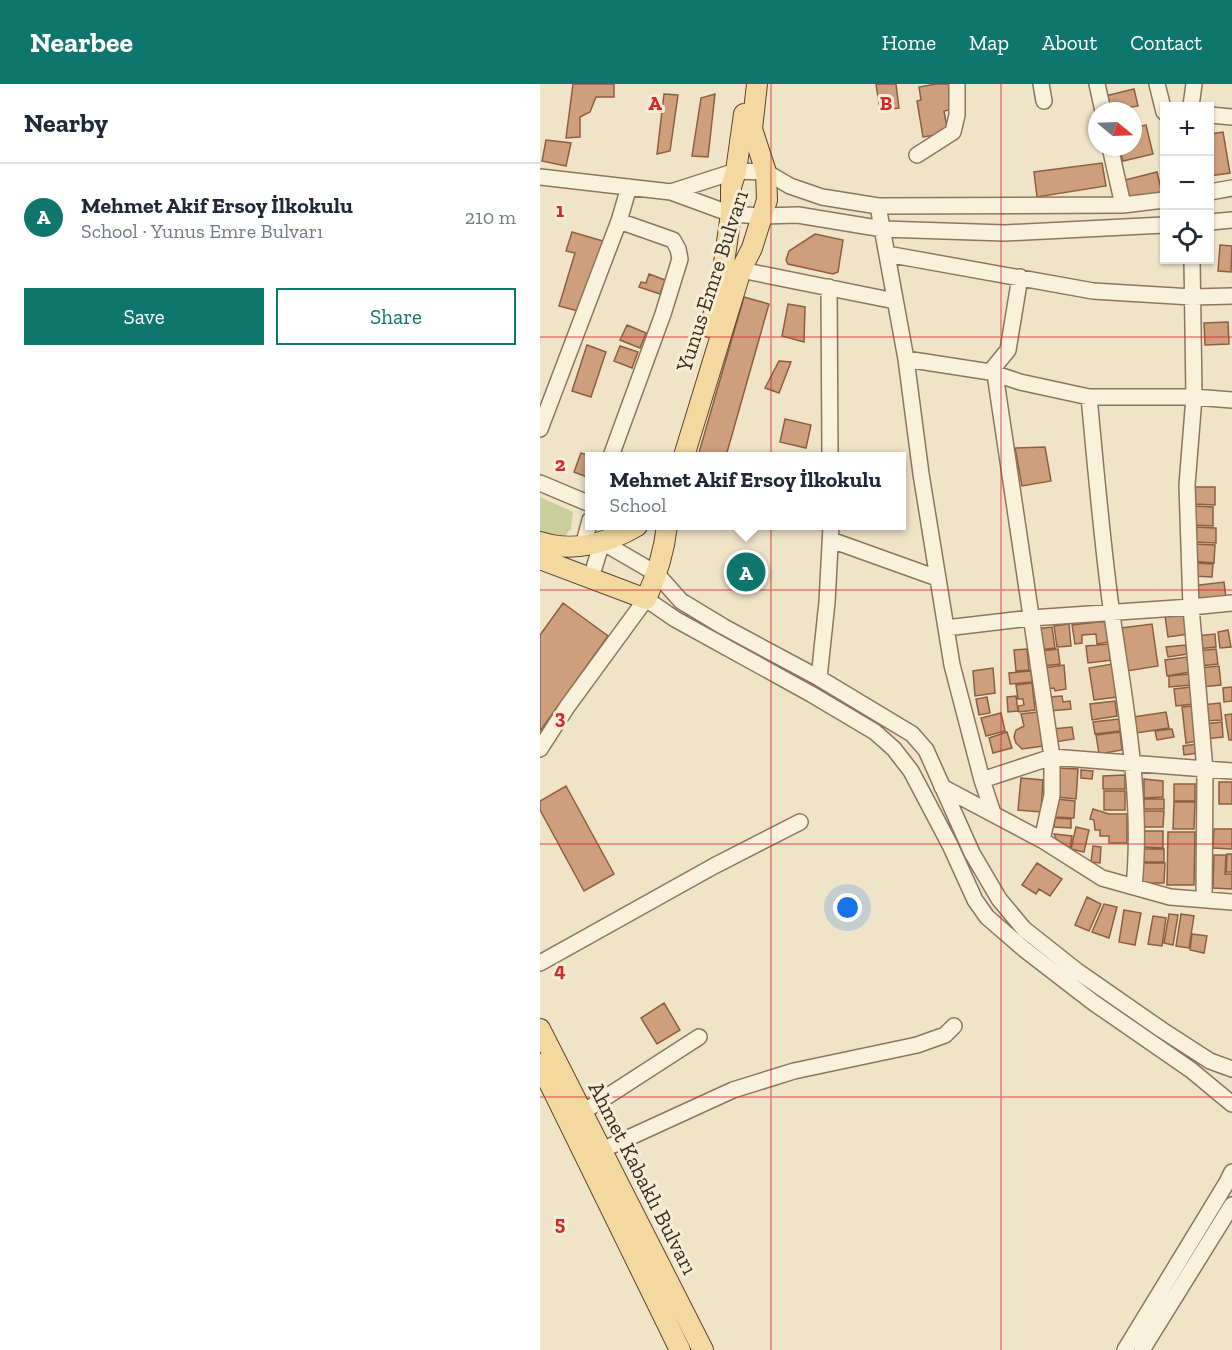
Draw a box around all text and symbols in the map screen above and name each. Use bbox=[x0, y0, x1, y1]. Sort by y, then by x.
text: Nearbee bbox=[30, 26, 133, 59]
text: Home bbox=[882, 30, 936, 55]
text: Map bbox=[969, 30, 1009, 55]
text: About bbox=[1042, 30, 1097, 55]
text: Contact bbox=[1130, 30, 1202, 55]
text: A bbox=[648, 91, 662, 115]
text: B bbox=[880, 91, 892, 115]
north arrow bbox=[1088, 102, 1142, 156]
map controls bbox=[1160, 102, 1214, 264]
button: + bbox=[1160, 102, 1214, 156]
text: Nearby bbox=[24, 107, 108, 139]
button: − bbox=[1160, 156, 1214, 210]
street label: Yunus Emre Bulvarı bbox=[670, 187, 754, 376]
text: Mehmet Akif Ersoy İlkokulu bbox=[81, 192, 353, 219]
text: 1 bbox=[556, 198, 564, 222]
text: A bbox=[37, 205, 50, 229]
text: 210 m bbox=[465, 205, 516, 229]
button: locate bbox=[1160, 210, 1214, 264]
text: School · Yunus Emre Bulvarı bbox=[81, 219, 323, 243]
button: Save bbox=[24, 288, 264, 345]
button: Share bbox=[276, 288, 516, 345]
text: 2 bbox=[555, 452, 566, 476]
popup bbox=[585, 452, 906, 530]
text: Mehmet Akif Ersoy İlkokulu bbox=[610, 466, 881, 493]
text: School bbox=[610, 493, 667, 517]
pin: A bbox=[726, 550, 766, 594]
text: 3 bbox=[555, 705, 566, 729]
your location bbox=[833, 893, 862, 922]
text: 4 bbox=[554, 958, 566, 982]
street label: Ahmet Kabaklı Bulvarı bbox=[583, 1077, 703, 1279]
text: 5 bbox=[555, 1211, 565, 1235]

